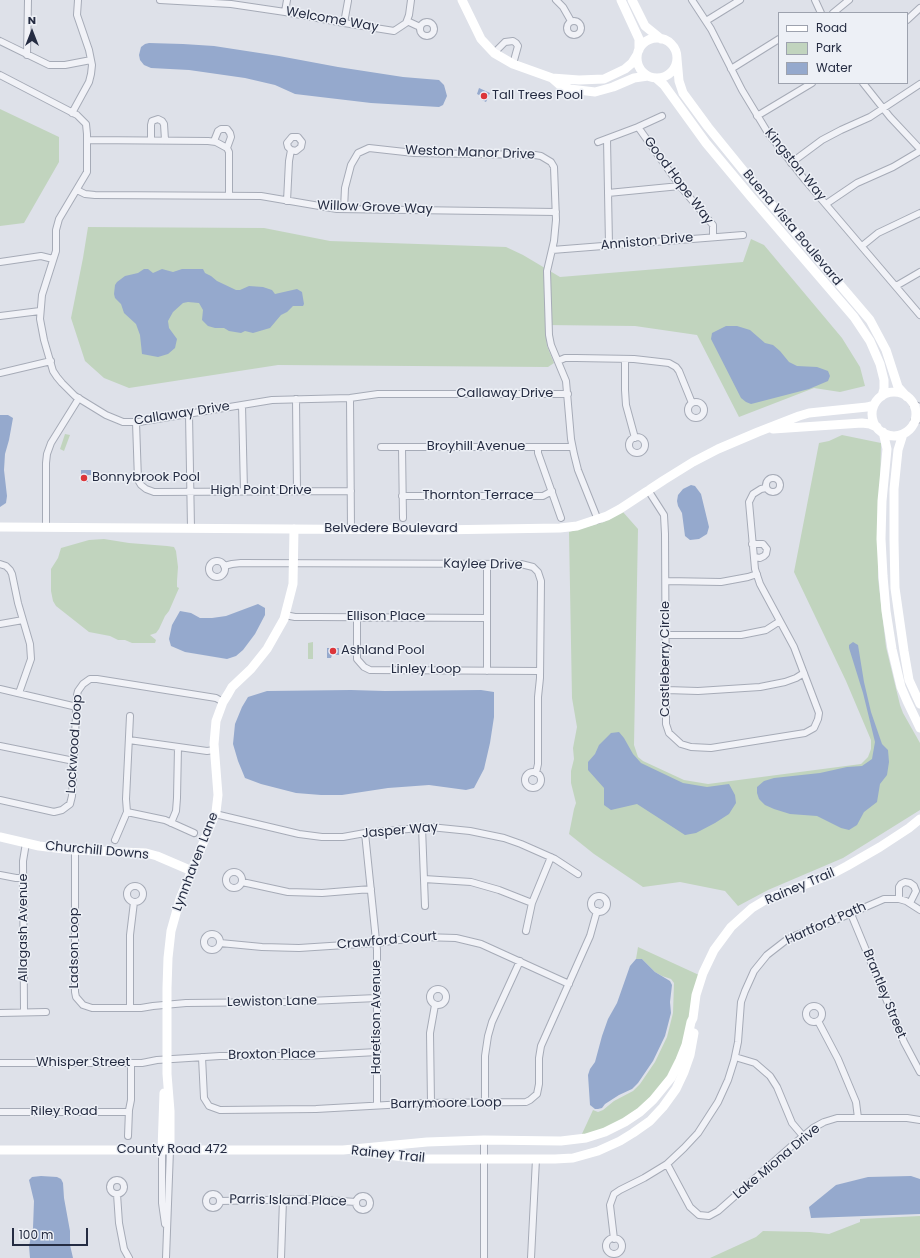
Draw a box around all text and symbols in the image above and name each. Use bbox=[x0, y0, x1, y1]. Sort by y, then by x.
street label: Welcome Way bbox=[284, 4, 380, 36]
north arrow bbox=[12, 12, 52, 52]
text: N bbox=[28, 12, 36, 28]
legend bbox=[778, 12, 908, 84]
text: Road bbox=[816, 19, 847, 36]
text: Park bbox=[816, 39, 842, 56]
text: Water bbox=[816, 59, 852, 76]
place label: Tall Trees Pool bbox=[492, 88, 583, 104]
marker: Tall Trees Pool bbox=[479, 91, 489, 101]
street label: Kingston Way bbox=[761, 126, 829, 204]
street label: Good Hope Way bbox=[640, 134, 716, 228]
street label: Weston Manor Drive bbox=[405, 143, 535, 163]
street label: Buena Vista Boulevard bbox=[739, 167, 845, 289]
street label: Willow Grove Way bbox=[317, 198, 433, 218]
street label: Anniston Drive bbox=[600, 230, 694, 254]
street label: Callaway Drive bbox=[457, 386, 553, 402]
street label: Callaway Drive bbox=[133, 399, 231, 429]
street label: Broyhill Avenue bbox=[427, 439, 525, 455]
place label: Bonnybrook Pool bbox=[92, 470, 200, 486]
marker: Bonnybrook Pool bbox=[79, 473, 89, 483]
street label: High Point Drive bbox=[211, 483, 311, 499]
street label: Thornton Terrace bbox=[422, 488, 534, 504]
street label: Belvedere Boulevard bbox=[324, 521, 458, 537]
street label: Kaylee Drive bbox=[443, 557, 523, 573]
street label: Castleberry Circle bbox=[658, 601, 674, 717]
street label: Ellison Place bbox=[347, 609, 425, 625]
place label: Ashland Pool bbox=[341, 643, 425, 659]
marker: Ashland Pool bbox=[328, 646, 338, 656]
street label: Linley Loop bbox=[391, 662, 461, 678]
street label: Lockwood Loop bbox=[64, 694, 86, 794]
street label: Lynnhaven Lane bbox=[170, 810, 222, 914]
street label: Jasper Way bbox=[361, 820, 439, 842]
street label: Churchill Downs bbox=[44, 839, 150, 863]
street label: Rainey Trail bbox=[763, 865, 837, 909]
street label: Allagash Avenue bbox=[16, 874, 32, 982]
street label: Hartford Path bbox=[783, 899, 869, 949]
street label: Ladson Loop bbox=[67, 907, 83, 989]
street label: Crawford Court bbox=[336, 929, 438, 953]
street label: Brantley Street bbox=[859, 947, 909, 1041]
street label: Haretison Avenue bbox=[369, 960, 385, 1074]
street label: Lewiston Lane bbox=[227, 993, 317, 1011]
street label: Broxton Place bbox=[228, 1046, 316, 1064]
street label: Whisper Street bbox=[36, 1055, 130, 1071]
street label: Barrymoore Loop bbox=[390, 1095, 502, 1113]
street label: Riley Road bbox=[31, 1104, 97, 1120]
street label: Lake Miona Drive bbox=[730, 1121, 824, 1203]
street label: County Road 472 bbox=[117, 1142, 227, 1158]
street label: Rainey Trail bbox=[350, 1143, 426, 1167]
street label: Parris Island Place bbox=[229, 1192, 347, 1210]
scale bar bbox=[14, 1220, 90, 1246]
text: 100 m bbox=[19, 1226, 53, 1243]

